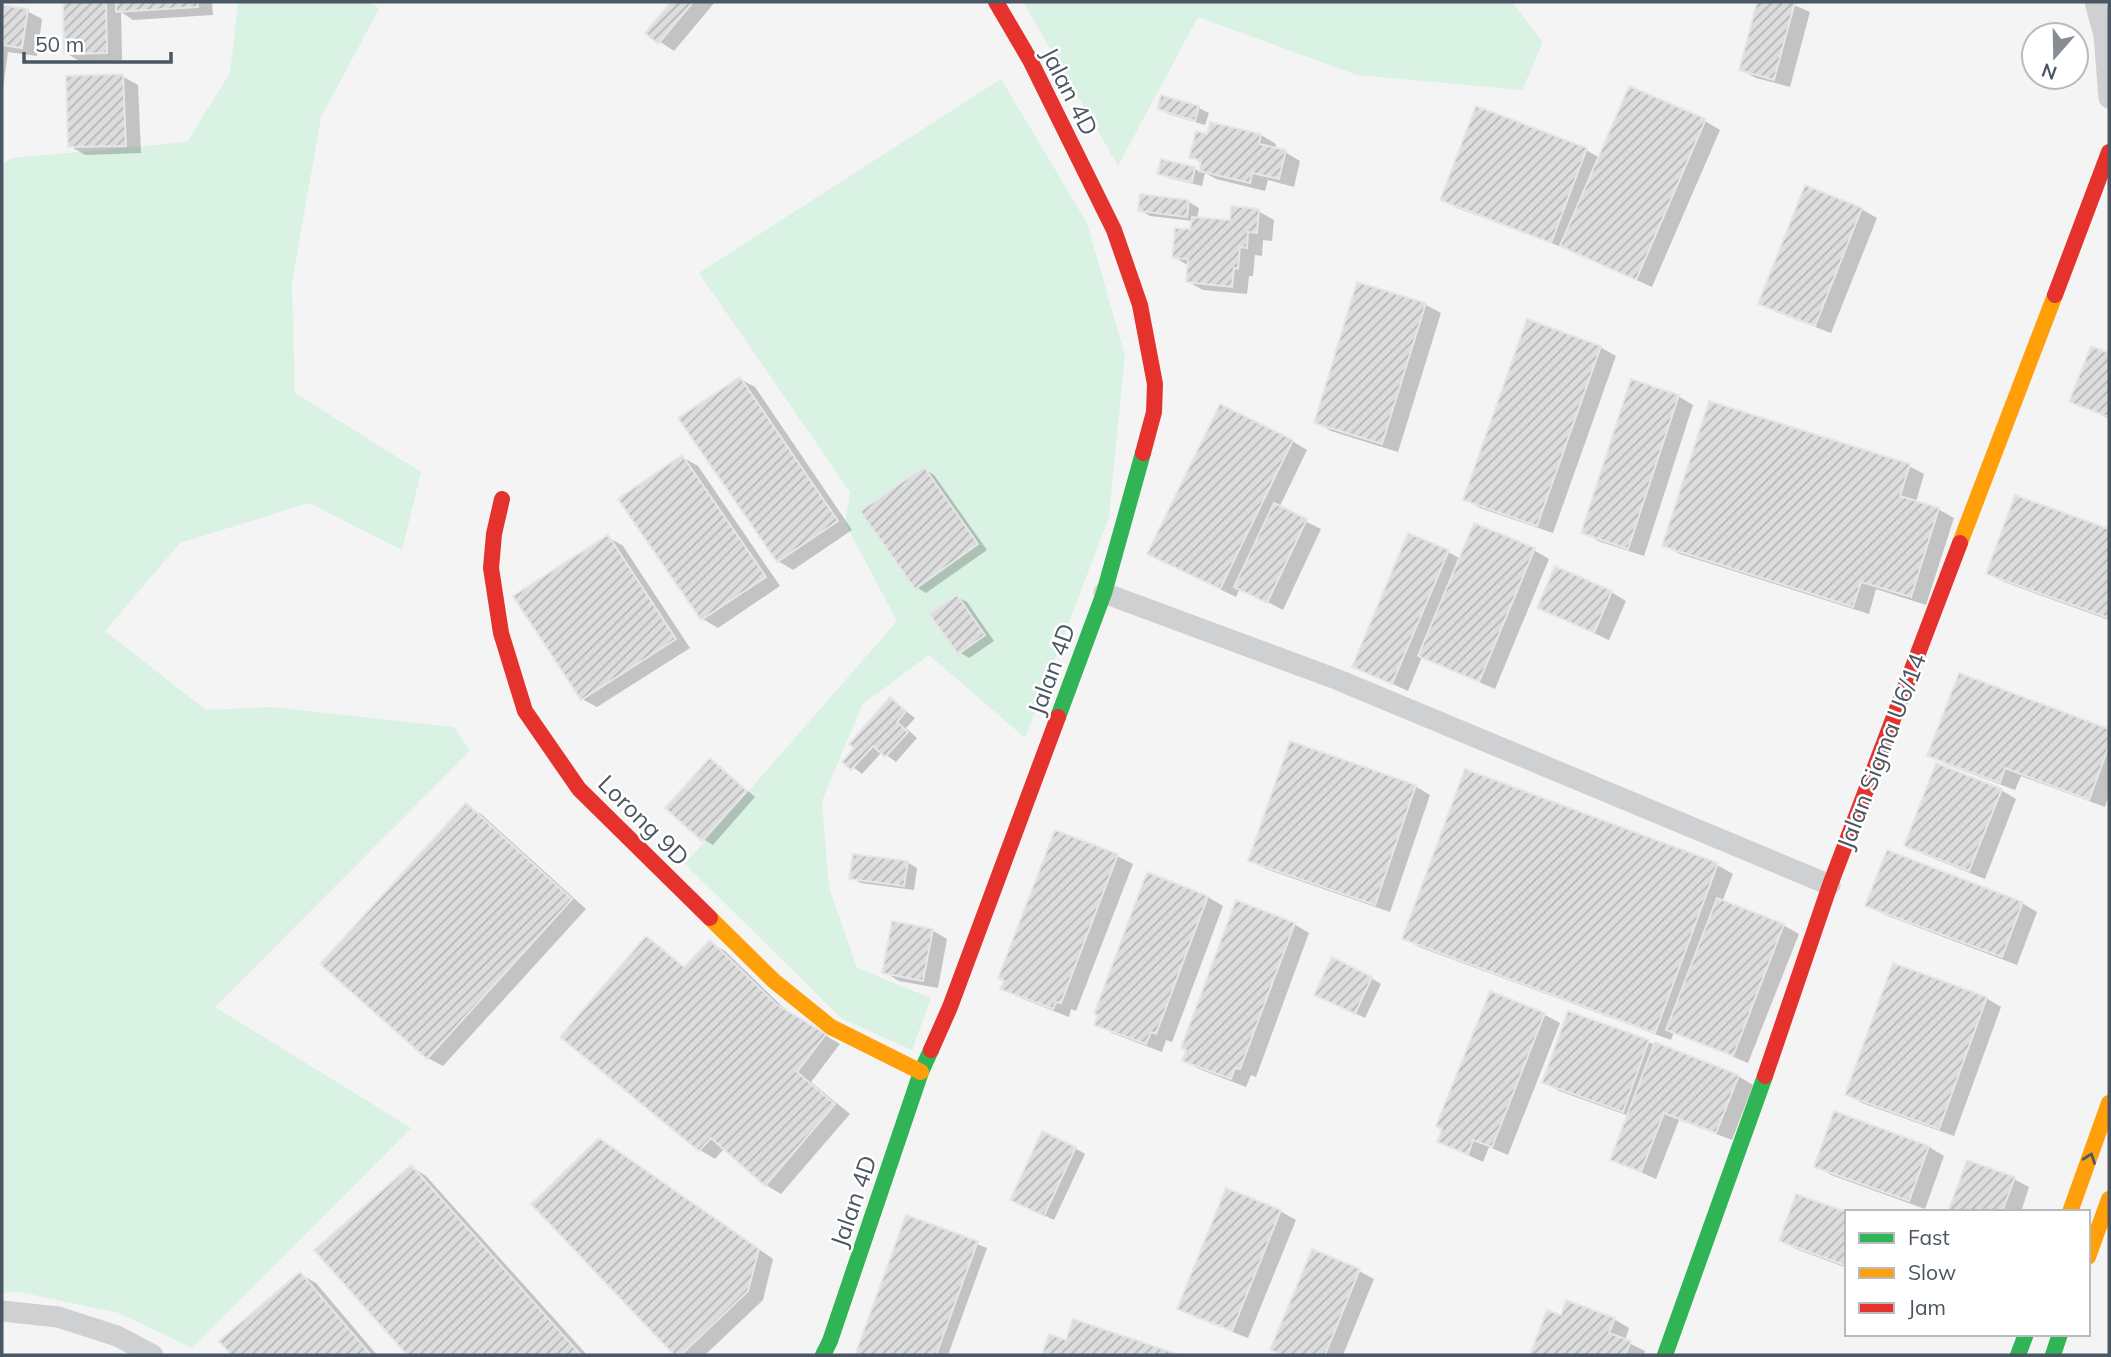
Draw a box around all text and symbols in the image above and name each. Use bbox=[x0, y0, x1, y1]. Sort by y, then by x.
scale bar bbox=[24, 21, 172, 65]
north arrow bbox=[2020, 21, 2090, 91]
text: 50 m bbox=[35, 31, 84, 57]
street label: Jalan 4D bbox=[1035, 42, 1105, 140]
text: N bbox=[2038, 58, 2060, 86]
street label: Jalan 4D bbox=[1021, 619, 1081, 719]
street label: Jalan Sigma U6/14 bbox=[1830, 649, 1932, 853]
street label: Lorong 9D bbox=[592, 768, 696, 872]
street label: Jalan 4D bbox=[823, 1151, 883, 1251]
one-way arrow bbox=[2081, 1152, 2095, 1164]
legend bbox=[1845, 1210, 2090, 1336]
text: Fast bbox=[1908, 1224, 1950, 1250]
text: Slow bbox=[1908, 1259, 1956, 1285]
text: Jam bbox=[1908, 1294, 1946, 1320]

